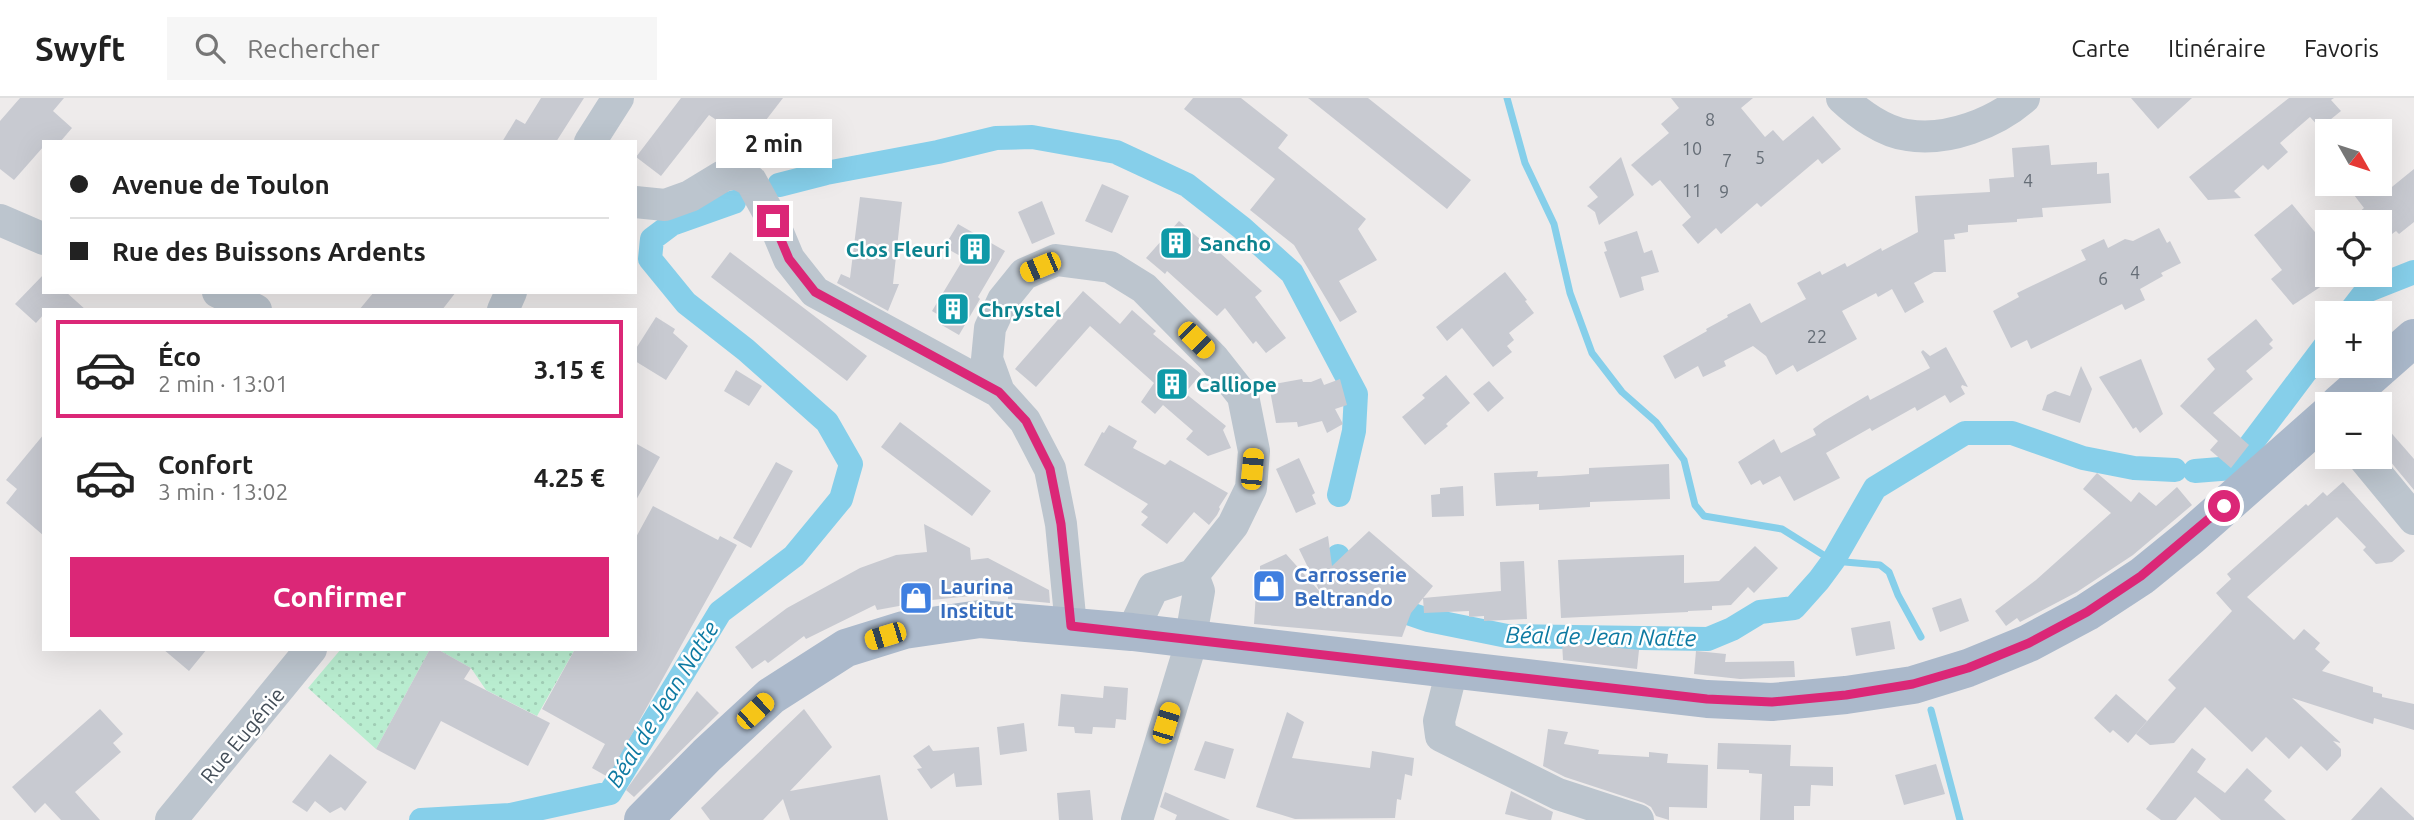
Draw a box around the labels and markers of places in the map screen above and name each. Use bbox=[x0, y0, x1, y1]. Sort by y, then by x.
building icon: Sancho bbox=[1157, 224, 1195, 262]
building icon: Clos Fleuri bbox=[956, 230, 994, 268]
place label: Sancho bbox=[1200, 231, 1271, 255]
place label: Clos Fleuri bbox=[846, 237, 950, 261]
building icon: Chrystel bbox=[934, 290, 972, 328]
place label: Chrystel bbox=[978, 297, 1061, 321]
building icon: Calliope bbox=[1153, 365, 1191, 403]
place label: Calliope bbox=[1196, 372, 1277, 396]
place label: Carrosserie Beltrando bbox=[1294, 562, 1407, 610]
shop icon: Carrosserie Beltrando bbox=[1250, 567, 1288, 605]
place label: Laurina Institut bbox=[940, 574, 1014, 622]
shop icon: Laurina Institut bbox=[897, 579, 935, 617]

